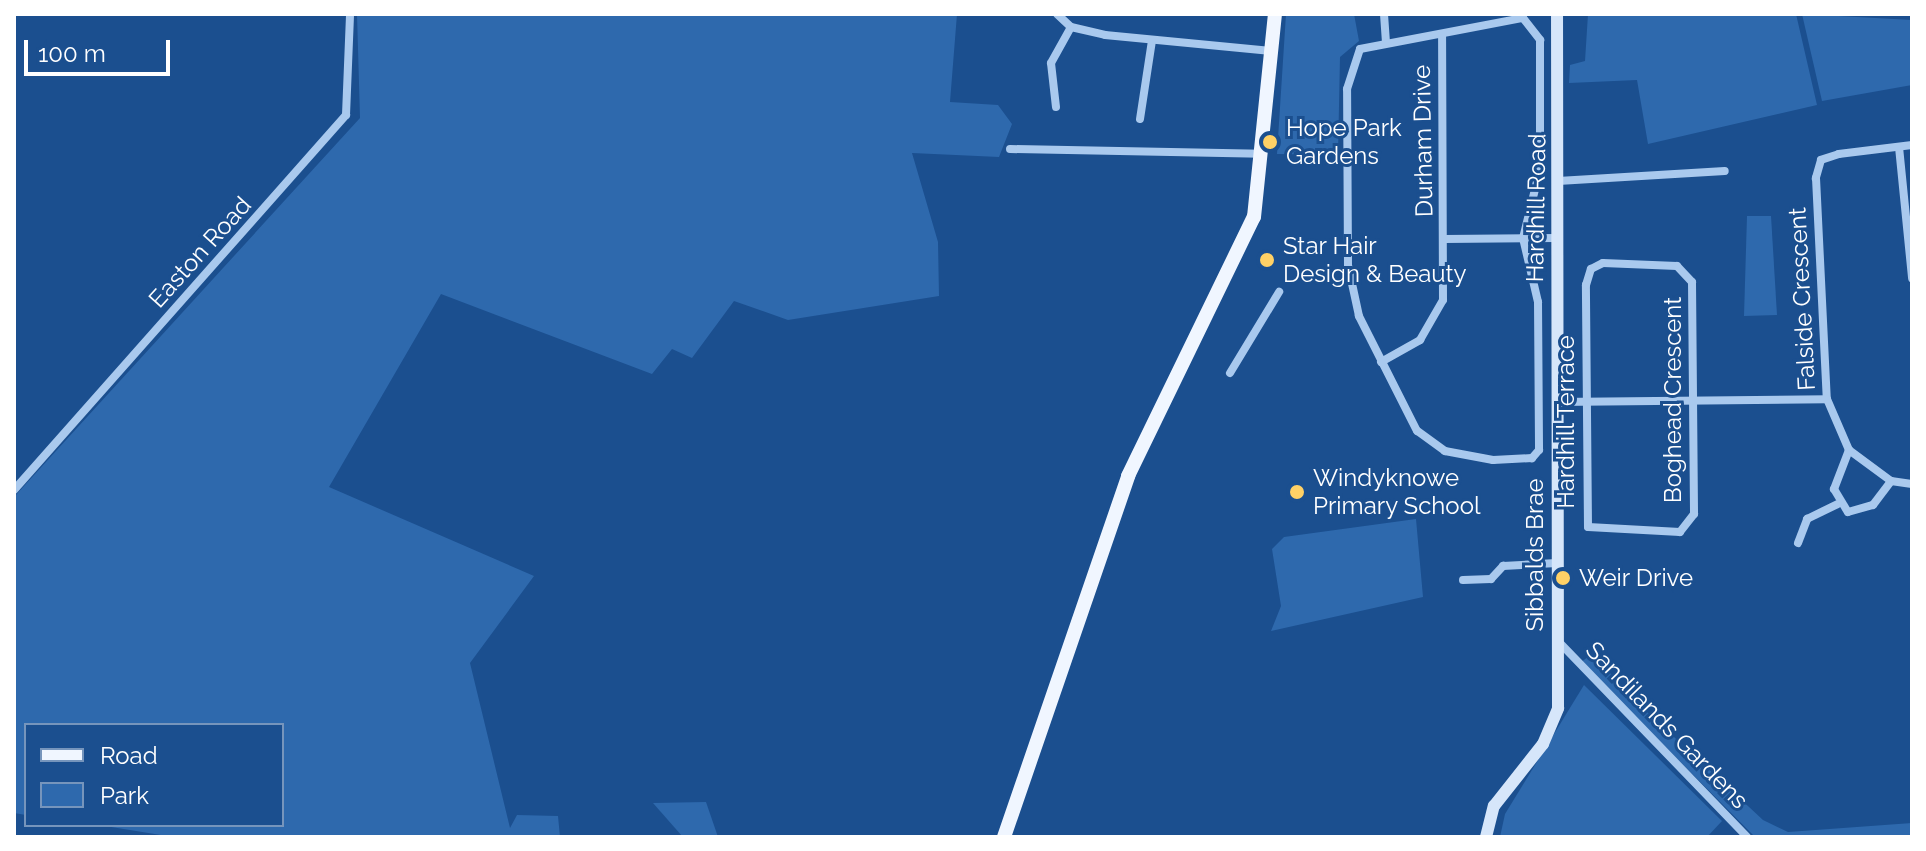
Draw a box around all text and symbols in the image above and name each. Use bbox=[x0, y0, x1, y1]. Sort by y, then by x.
scale bar bbox=[28, 24, 174, 74]
text: 100 m bbox=[38, 39, 106, 68]
street label: Durham Drive bbox=[1407, 65, 1439, 217]
place label: Hope Park Gardens bbox=[1286, 114, 1402, 170]
marker: Hope Park Gardens bbox=[1261, 133, 1279, 151]
street label: Hardhill Road bbox=[1520, 133, 1552, 283]
street label: Easton Road bbox=[143, 191, 257, 313]
street label: Falside Crescent bbox=[1783, 207, 1821, 391]
place label: Star Hair Design & Beauty bbox=[1283, 232, 1467, 288]
marker: Star Hair Design & Beauty bbox=[1258, 251, 1276, 269]
street label: Boghead Crescent bbox=[1659, 297, 1687, 503]
street label: Hardhill Terrace bbox=[1552, 334, 1580, 510]
place label: Windyknowe Primary School bbox=[1313, 464, 1481, 520]
street label: Sibbalds Brae bbox=[1521, 478, 1549, 632]
marker: Windyknowe Primary School bbox=[1288, 483, 1306, 501]
place label: Weir Drive bbox=[1579, 564, 1694, 592]
marker: Weir Drive bbox=[1554, 569, 1572, 587]
street label: Sandilands Gardens bbox=[1580, 636, 1754, 814]
legend bbox=[24, 723, 284, 827]
text: Road bbox=[100, 741, 158, 770]
text: Park bbox=[100, 781, 149, 810]

